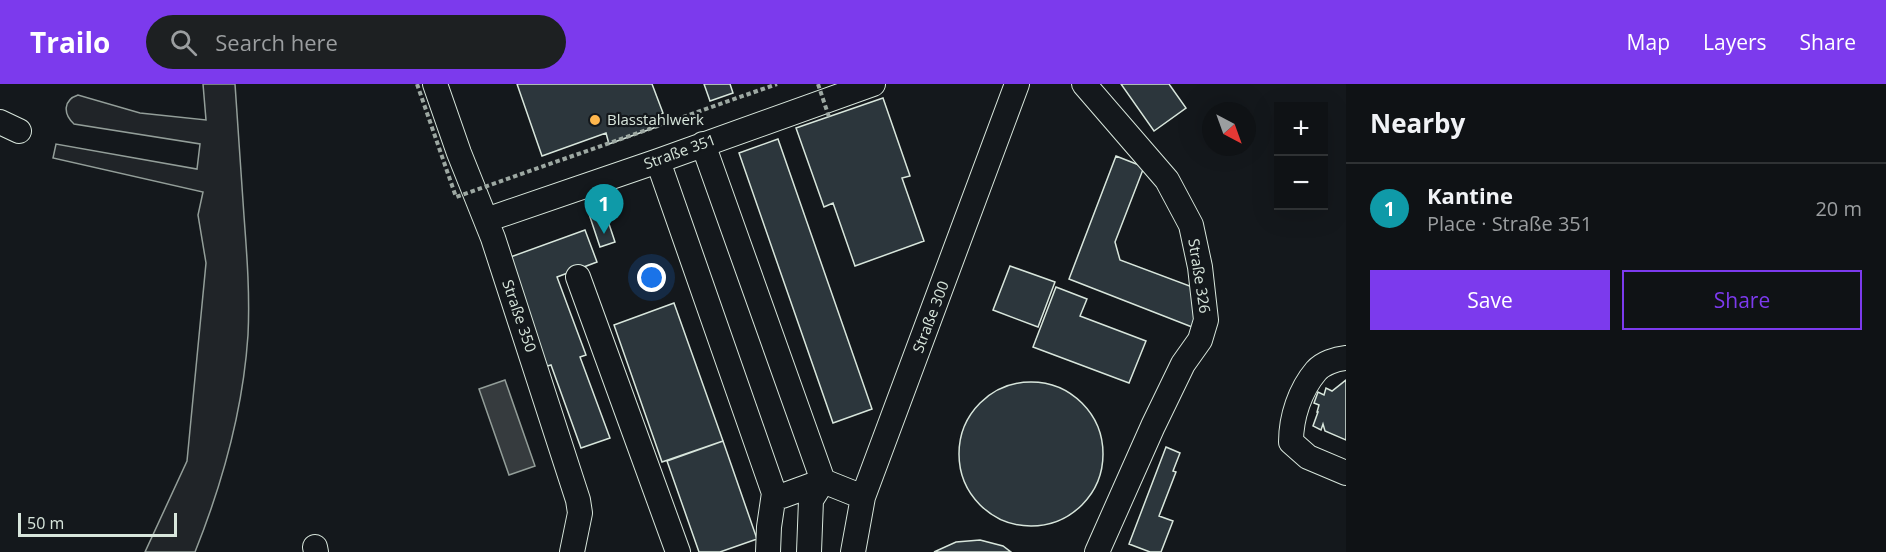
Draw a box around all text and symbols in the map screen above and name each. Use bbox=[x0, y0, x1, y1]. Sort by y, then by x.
search box bbox=[146, 15, 566, 69]
text: Trailo bbox=[30, 23, 110, 61]
icon: search bbox=[167, 26, 200, 59]
text: Search here bbox=[215, 27, 338, 57]
text: Map bbox=[1627, 28, 1670, 56]
text: Layers bbox=[1703, 28, 1767, 56]
text: Share bbox=[1800, 28, 1856, 56]
north arrow bbox=[1202, 102, 1256, 156]
map controls bbox=[1274, 102, 1328, 210]
button: + bbox=[1274, 102, 1328, 156]
text: Nearby bbox=[1370, 105, 1465, 141]
place label: Blasstahlwerk bbox=[607, 109, 704, 129]
marker: Blasstahlwerk bbox=[588, 113, 602, 127]
street label: Straße 351 bbox=[641, 129, 719, 173]
button: − bbox=[1274, 156, 1328, 210]
text: Kantine bbox=[1427, 180, 1513, 210]
pin: 1 bbox=[584, 184, 624, 234]
text: 1 bbox=[1384, 195, 1395, 222]
text: 20 m bbox=[1815, 195, 1862, 222]
text: Place · Straße 351 bbox=[1427, 210, 1592, 237]
street label: Straße 326 bbox=[1184, 237, 1216, 315]
your location bbox=[637, 263, 666, 292]
button: Save bbox=[1370, 270, 1610, 330]
button: Share bbox=[1622, 270, 1862, 330]
street label: Straße 350 bbox=[498, 277, 542, 355]
street label: Straße 300 bbox=[907, 278, 953, 355]
scale bar bbox=[18, 510, 177, 538]
text: 50 m bbox=[27, 512, 64, 534]

